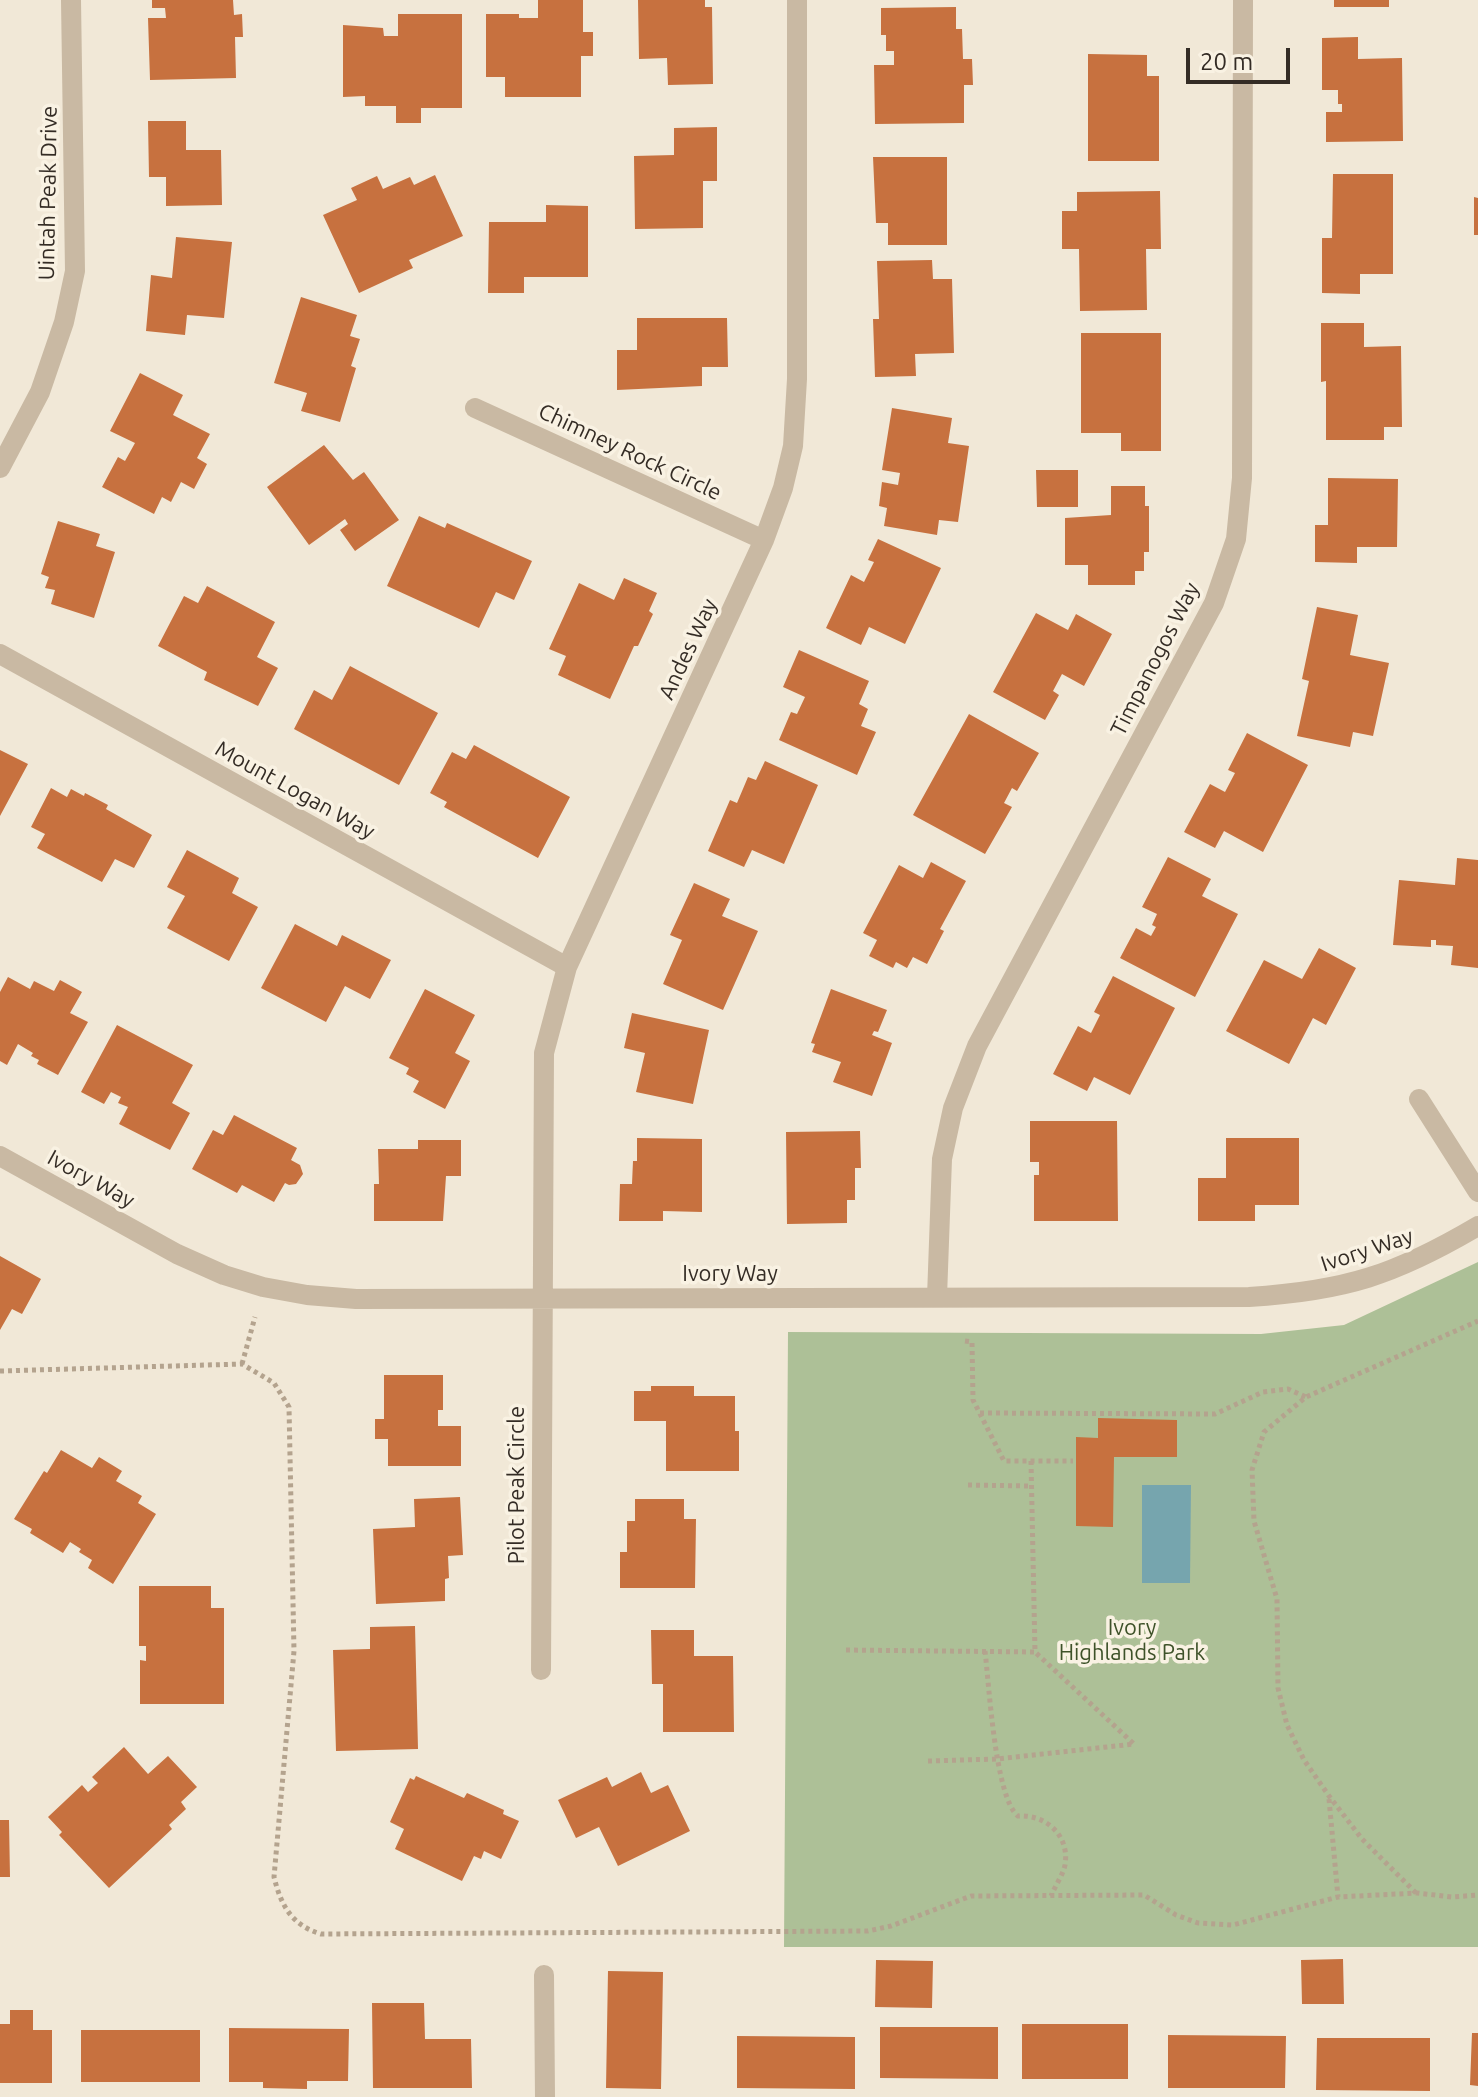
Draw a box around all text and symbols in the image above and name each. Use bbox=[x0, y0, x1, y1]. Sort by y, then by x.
scale bar bbox=[1190, 32, 1294, 82]
text: 20 m bbox=[1200, 48, 1253, 75]
street label: Uintah Peak Drive bbox=[33, 105, 63, 281]
street label: Chimney Rock Circle bbox=[534, 398, 726, 506]
street label: Timpanogos Way bbox=[1105, 578, 1205, 740]
street label: Andes Way bbox=[653, 594, 723, 704]
street label: Mount Logan Way bbox=[211, 735, 379, 845]
street label: Ivory Way bbox=[43, 1144, 139, 1214]
street label: Ivory Way bbox=[1318, 1223, 1416, 1277]
street label: Ivory Way bbox=[682, 1261, 778, 1287]
street label: Pilot Peak Circle bbox=[504, 1406, 530, 1564]
park label: Ivory Highlands Park bbox=[1059, 1615, 1205, 1666]

